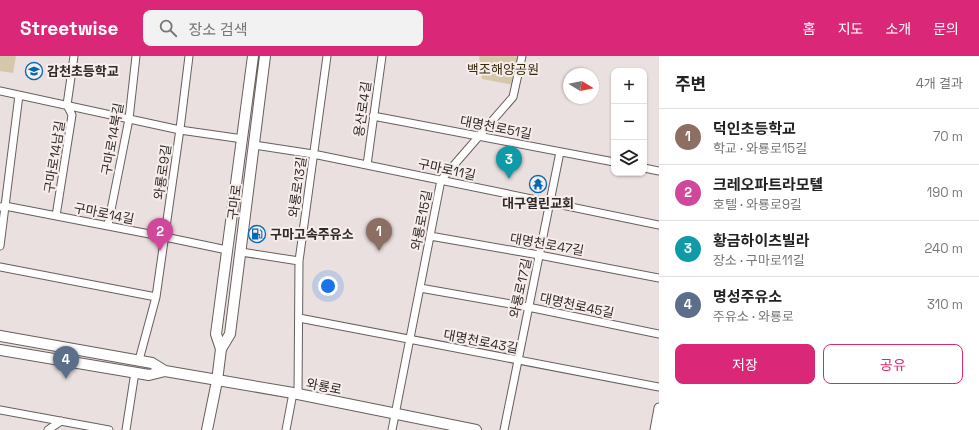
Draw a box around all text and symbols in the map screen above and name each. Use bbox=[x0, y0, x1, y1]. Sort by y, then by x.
search box bbox=[143, 10, 423, 46]
text: Streetwise bbox=[20, 16, 119, 41]
icon: search bbox=[157, 17, 179, 39]
text: 장소 검색 bbox=[189, 20, 248, 39]
text: 홈 bbox=[803, 20, 816, 38]
text: 지도 bbox=[838, 20, 863, 38]
text: 소개 bbox=[885, 20, 911, 38]
text: 문의 bbox=[933, 20, 959, 38]
school or university icon: 감천초등학교 bbox=[24, 61, 44, 81]
park label: 백조해양공원 bbox=[467, 61, 539, 78]
place label: 감천초등학교 bbox=[47, 63, 119, 80]
north arrow bbox=[563, 68, 599, 104]
map controls bbox=[611, 68, 647, 176]
button: + bbox=[611, 68, 647, 104]
text: 주변 bbox=[675, 73, 706, 95]
text: 4개 결과 bbox=[916, 75, 963, 92]
street label: 용산로4길 bbox=[350, 80, 375, 138]
street label: 구마로14북길 bbox=[98, 101, 127, 177]
button: − bbox=[611, 104, 647, 140]
street label: 대명천로51길 bbox=[459, 112, 533, 143]
text: 덕인초등학교 bbox=[713, 119, 796, 138]
street label: 구마로14남길 bbox=[40, 120, 69, 195]
text: 1 bbox=[685, 128, 691, 145]
text: 70 m bbox=[933, 128, 963, 145]
button: layers bbox=[611, 140, 647, 176]
text: 학교 · 와룡로15길 bbox=[713, 140, 807, 157]
street label: 와룡로9길 bbox=[150, 143, 175, 201]
pin: 3 bbox=[496, 146, 522, 179]
street label: 구마로11길 bbox=[416, 155, 477, 184]
street label: 와룡로13길 bbox=[285, 156, 310, 219]
temple icon: 대구열린교회 bbox=[528, 174, 548, 194]
text: 크레오파트라모텔 bbox=[713, 175, 823, 194]
street label: 구마로 bbox=[224, 183, 245, 221]
text: 2 bbox=[684, 184, 692, 201]
text: 190 m bbox=[927, 184, 963, 201]
street label: 와룡로15길 bbox=[407, 189, 436, 252]
place label: 대구열린교회 bbox=[502, 195, 574, 212]
text: 호텔 · 와룡로9길 bbox=[713, 196, 802, 213]
street label: 구마로14길 bbox=[72, 199, 136, 228]
pin: 2 bbox=[147, 218, 173, 251]
pin: 1 bbox=[366, 218, 392, 251]
fuel station icon: 구마고속주유소 bbox=[247, 224, 267, 244]
place label: 구마고속주유소 bbox=[270, 226, 354, 243]
street label: 대명천로47길 bbox=[509, 230, 585, 259]
text: 황금하이츠빌라 bbox=[713, 231, 810, 250]
text: 3 bbox=[684, 240, 692, 257]
text: 240 m bbox=[925, 240, 963, 257]
text: 장소 · 구마로11길 bbox=[713, 252, 805, 269]
street label: 와룡로17길 bbox=[506, 257, 535, 320]
your location bbox=[318, 276, 338, 296]
text: 명성주유소 bbox=[713, 287, 782, 306]
street label: 대명천로45길 bbox=[538, 289, 616, 322]
text: 4 bbox=[684, 296, 692, 313]
text: 310 m bbox=[927, 296, 963, 313]
text: 주유소 · 와룡로 bbox=[713, 308, 794, 325]
street label: 대명천로43길 bbox=[442, 326, 520, 357]
button: 저장 bbox=[675, 344, 815, 384]
button: 공유 bbox=[823, 344, 963, 384]
pin: 4 bbox=[53, 346, 79, 379]
street label: 와룡로 bbox=[305, 375, 343, 398]

